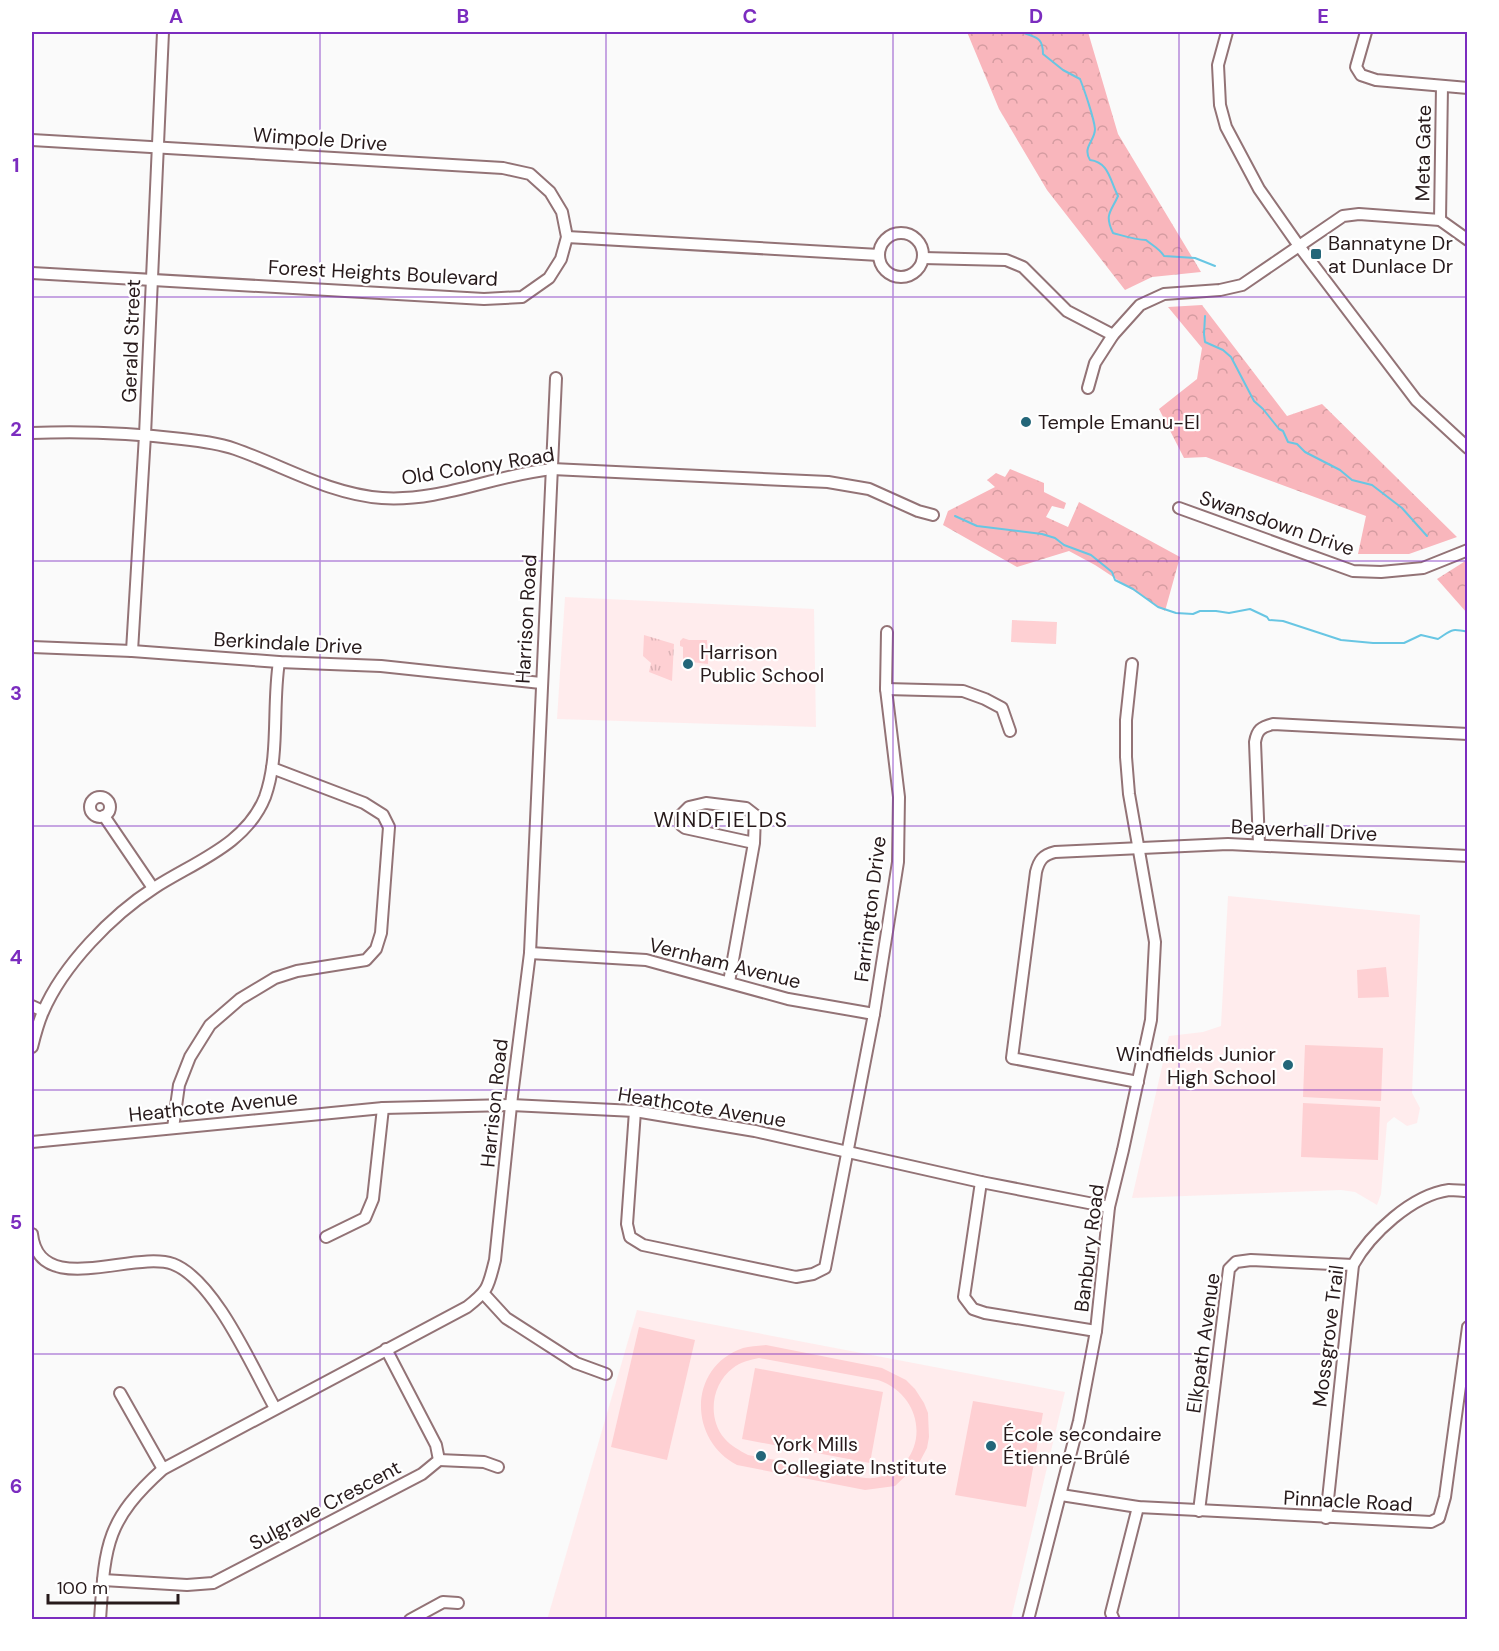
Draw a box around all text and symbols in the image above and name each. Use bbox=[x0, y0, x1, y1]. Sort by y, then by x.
text: A bbox=[169, 3, 183, 29]
text: B bbox=[457, 3, 469, 29]
text: C bbox=[743, 3, 757, 29]
text: D bbox=[1029, 3, 1043, 29]
text: E bbox=[1317, 3, 1329, 29]
street label: Meta Gate bbox=[1409, 104, 1437, 202]
street label: Wimpole Drive bbox=[252, 121, 388, 157]
text: 1 bbox=[12, 152, 20, 178]
place label: Bannatyne Dr at Dunlace Dr bbox=[1328, 230, 1453, 279]
marker: Bannatyne Dr at Dunlace Dr bbox=[1309, 247, 1323, 261]
street label: Forest Heights Boulevard bbox=[267, 254, 499, 292]
street label: Gerald Street bbox=[116, 279, 146, 403]
place label: Temple Emanu-El bbox=[1038, 409, 1200, 435]
marker: Temple Emanu-El bbox=[1019, 415, 1033, 429]
text: 2 bbox=[10, 416, 22, 442]
street label: Old Colony Road bbox=[400, 441, 556, 491]
street label: Swansdown Drive bbox=[1196, 484, 1358, 562]
street label: Harrison Road bbox=[510, 554, 542, 684]
street label: Berkindale Drive bbox=[213, 626, 363, 660]
place label: Harrison Public School bbox=[700, 639, 824, 688]
marker: Harrison Public School bbox=[681, 657, 695, 671]
text: 3 bbox=[10, 680, 22, 706]
district label: WINDFIELDS bbox=[654, 806, 788, 834]
street label: Beaverhall Drive bbox=[1230, 813, 1378, 847]
street label: Farrington Drive bbox=[848, 835, 892, 983]
street label: Vernham Avenue bbox=[646, 932, 804, 994]
text: 4 bbox=[10, 944, 23, 970]
street label: Harrison Road bbox=[474, 1037, 514, 1169]
place label: Windfields Junior High School bbox=[1116, 1041, 1276, 1090]
marker: Windfields Junior High School bbox=[1281, 1058, 1295, 1072]
street label: Heathcote Avenue bbox=[616, 1081, 788, 1133]
street label: Heathcote Avenue bbox=[127, 1084, 299, 1128]
street label: Banbury Road bbox=[1068, 1182, 1110, 1314]
text: 5 bbox=[10, 1209, 22, 1235]
street label: Mossgrove Trail bbox=[1306, 1264, 1350, 1408]
street label: Elkpath Avenue bbox=[1180, 1271, 1226, 1415]
place label: École secondaire Étienne-Brûlé bbox=[1003, 1421, 1162, 1470]
place label: York Mills Collegiate Institute bbox=[773, 1431, 947, 1480]
marker: École secondaire Étienne-Brûlé bbox=[984, 1439, 998, 1453]
marker: York Mills Collegiate Institute bbox=[754, 1449, 768, 1463]
street label: Sulgrave Crescent bbox=[245, 1454, 405, 1556]
text: 6 bbox=[10, 1473, 22, 1499]
street label: Pinnacle Road bbox=[1283, 1485, 1413, 1517]
scale bar bbox=[48, 1567, 178, 1605]
text: 100 m bbox=[57, 1576, 108, 1600]

